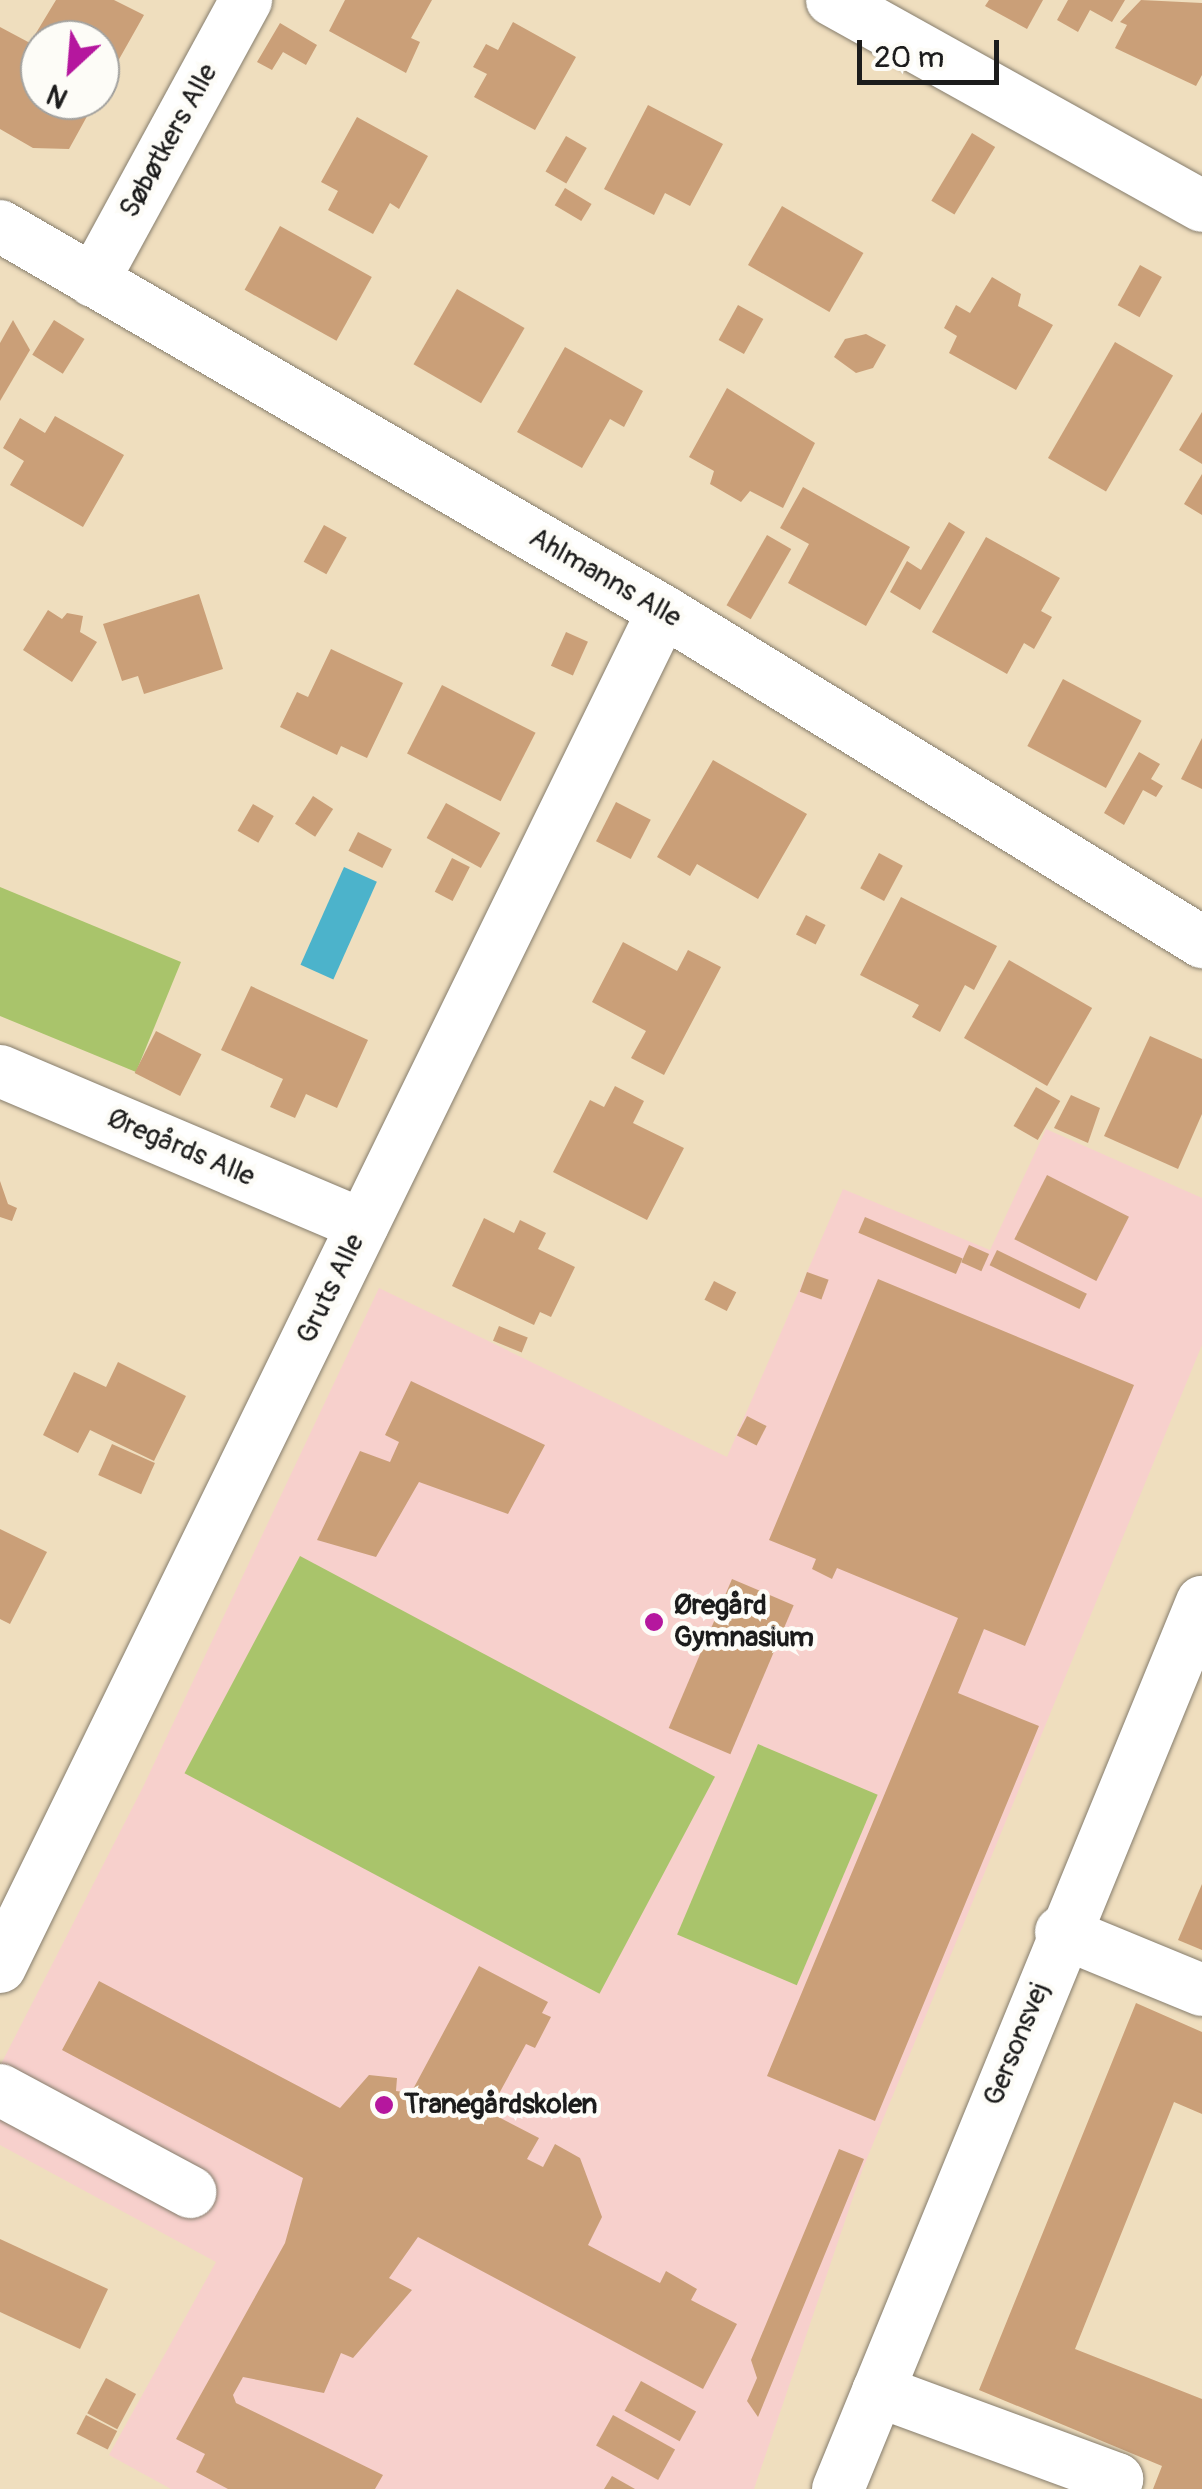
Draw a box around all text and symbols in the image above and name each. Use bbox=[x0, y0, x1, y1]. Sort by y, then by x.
north arrow bbox=[20, 20, 120, 120]
scale bar bbox=[862, 20, 1004, 82]
text: 20 m bbox=[874, 39, 944, 76]
street label: Søbøtkers Alle bbox=[113, 58, 225, 224]
text: N bbox=[41, 76, 74, 115]
street label: Ahlmanns Alle bbox=[523, 521, 687, 635]
street label: Øregårds Alle bbox=[102, 1102, 260, 1194]
street label: Gruts Alle bbox=[290, 1229, 372, 1349]
place label: Øregård Gymnasium bbox=[674, 1589, 814, 1655]
marker: Øregård Gymnasium bbox=[643, 1611, 665, 1633]
street label: Gersonsvej bbox=[977, 1977, 1057, 2111]
place label: Tranegårdskolen bbox=[404, 2088, 597, 2122]
marker: Tranegårdskolen bbox=[373, 2094, 395, 2116]

